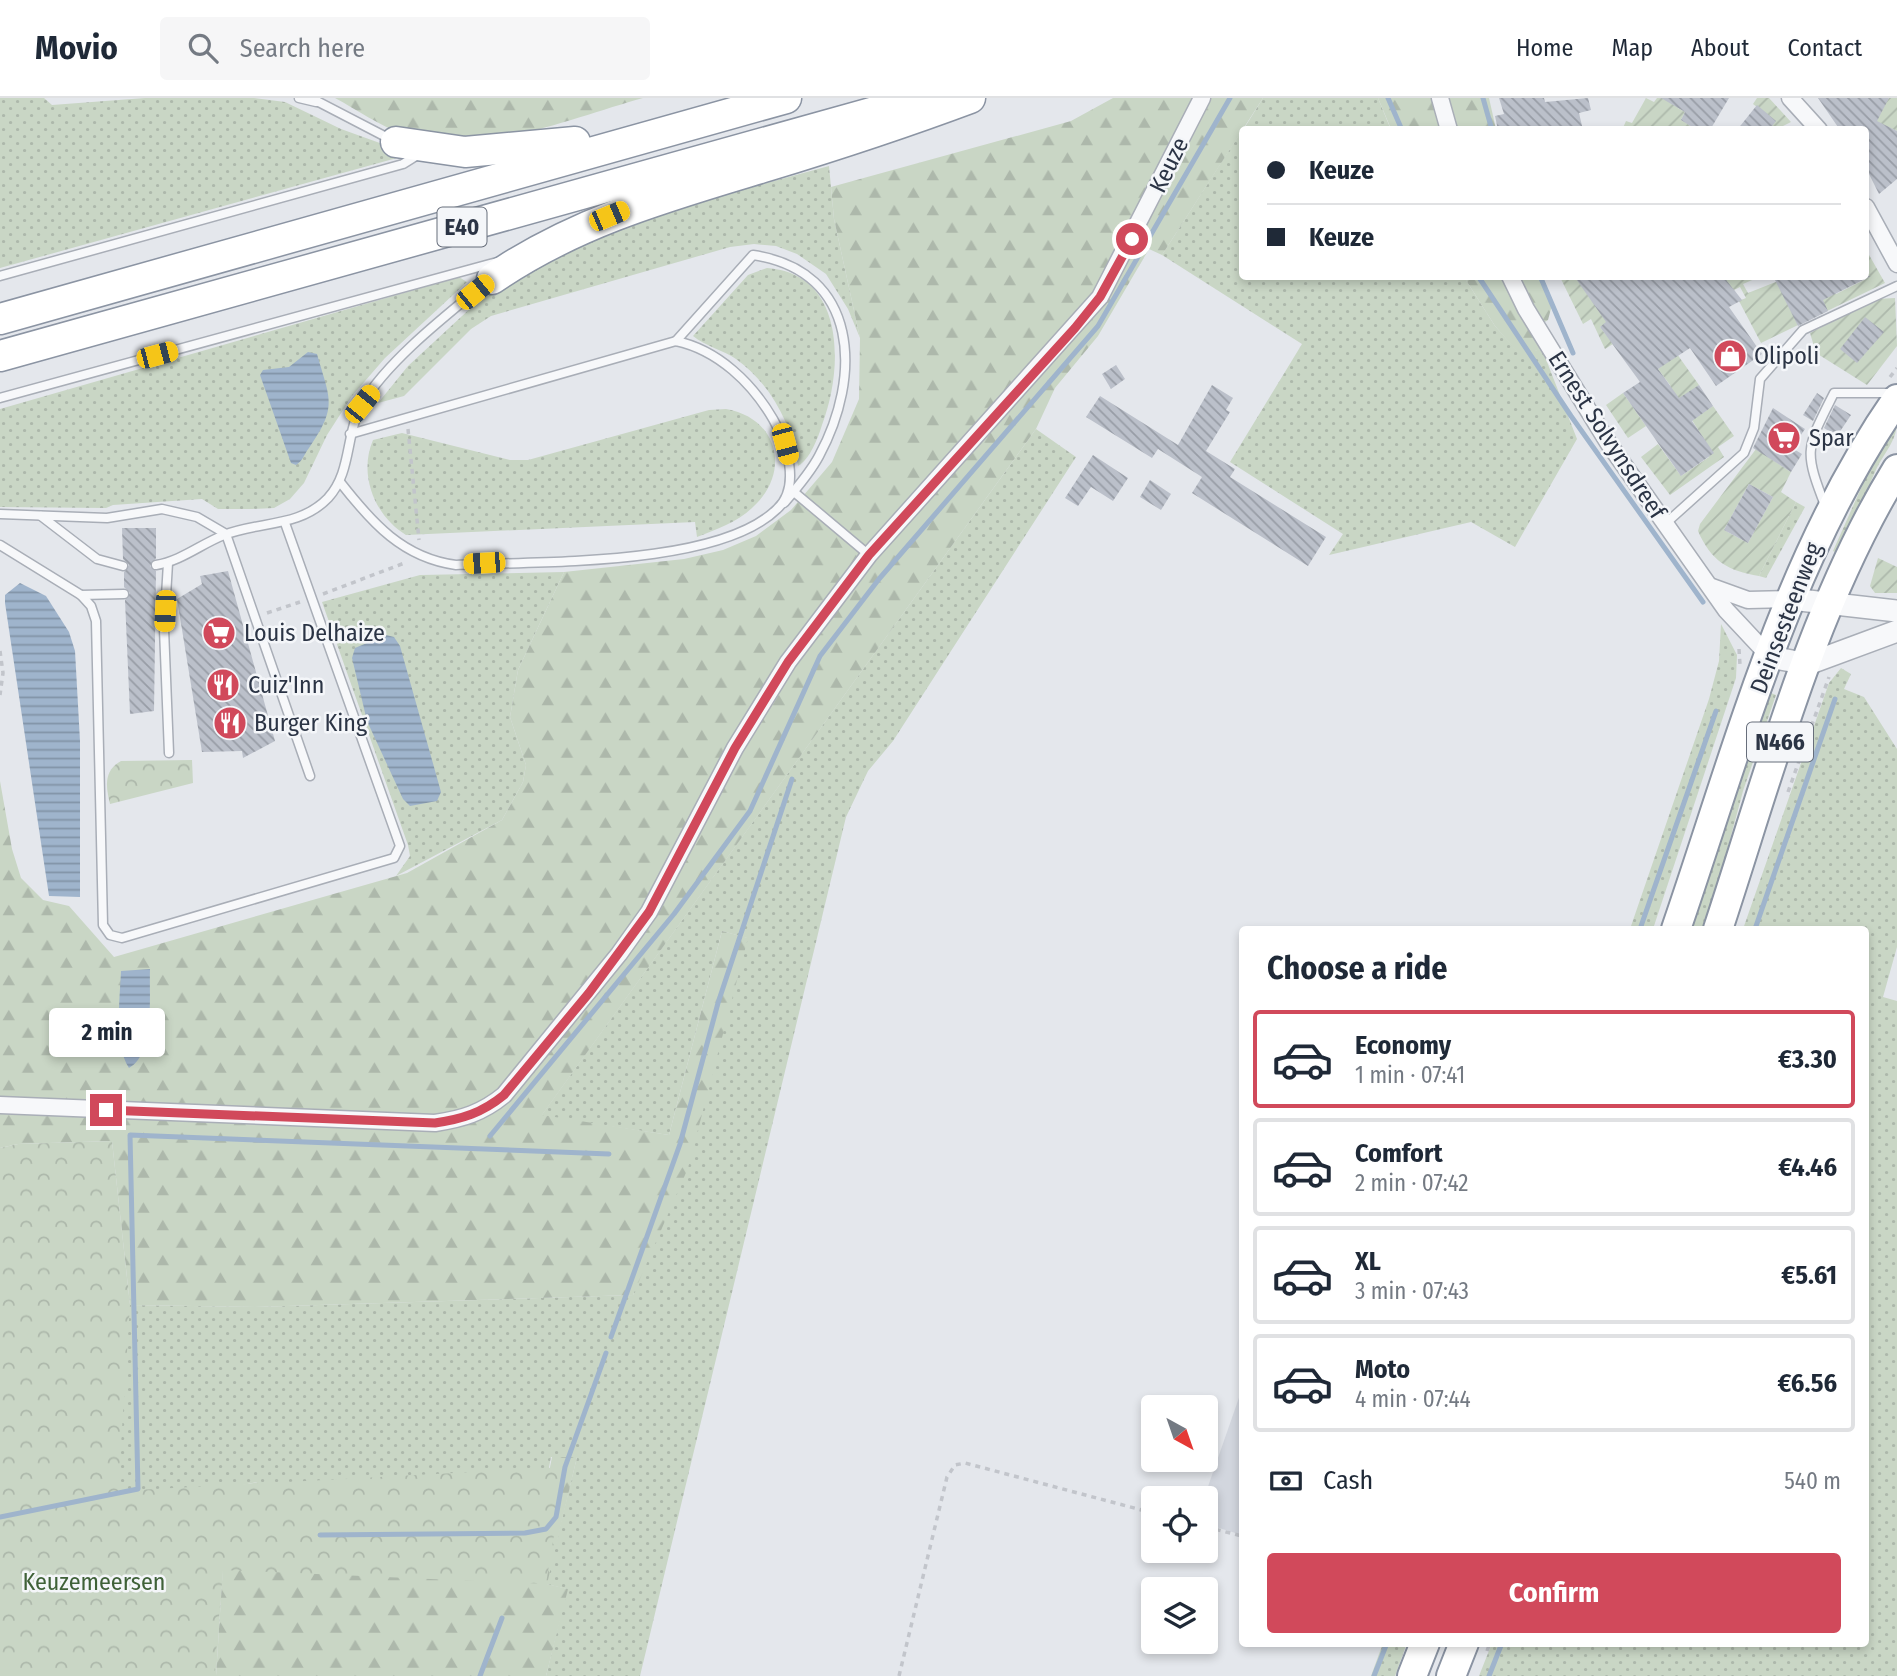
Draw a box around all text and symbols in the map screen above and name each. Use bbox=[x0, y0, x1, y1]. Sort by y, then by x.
search box bbox=[160, 17, 650, 80]
text: Movio bbox=[35, 28, 118, 68]
icon: search bbox=[184, 29, 222, 67]
text: Search here bbox=[240, 33, 365, 64]
text: Home bbox=[1516, 34, 1573, 62]
text: Map bbox=[1611, 34, 1653, 62]
text: About bbox=[1691, 34, 1749, 62]
text: Contact bbox=[1787, 34, 1862, 62]
street label: Keuze bbox=[1144, 133, 1194, 197]
text: Keuze bbox=[1309, 155, 1374, 186]
car bbox=[586, 198, 633, 234]
road number: E40 bbox=[438, 208, 486, 246]
text: Keuze bbox=[1309, 222, 1374, 253]
route start bbox=[1116, 223, 1148, 255]
car bbox=[453, 271, 498, 313]
shop icon: Olipoli bbox=[1711, 337, 1749, 375]
car bbox=[134, 339, 181, 371]
place label: Olipoli bbox=[1754, 342, 1819, 370]
street label: Ernest Solvynsdreef bbox=[1542, 346, 1673, 525]
car bbox=[341, 381, 384, 427]
supermarket icon: Spar bbox=[1765, 419, 1803, 457]
car bbox=[770, 421, 801, 467]
place label: Spar bbox=[1809, 424, 1854, 452]
street label: Deinsesteenweg bbox=[1744, 538, 1828, 697]
car bbox=[463, 551, 506, 575]
car bbox=[154, 589, 177, 633]
supermarket icon: Louis Delhaize bbox=[200, 614, 238, 652]
place label: Louis Delhaize bbox=[244, 619, 385, 647]
restaurant icon: Cuiz'Inn bbox=[204, 666, 242, 704]
place label: Cuiz'Inn bbox=[248, 671, 324, 699]
restaurant icon: Burger King bbox=[211, 704, 249, 742]
place label: Burger King bbox=[254, 709, 368, 737]
road number: N466 bbox=[1747, 722, 1813, 762]
text: Choose a ride bbox=[1267, 949, 1448, 987]
callout: 2 min bbox=[48, 1009, 164, 1058]
text: 2 min bbox=[82, 1018, 133, 1046]
icon: car bbox=[1271, 1028, 1334, 1091]
text: Economy bbox=[1355, 1030, 1451, 1061]
text: €3.30 bbox=[1778, 1044, 1837, 1075]
text: 1 min · 07:41 bbox=[1355, 1061, 1465, 1089]
route end bbox=[90, 1094, 122, 1126]
icon: car bbox=[1271, 1136, 1334, 1199]
text: Comfort bbox=[1355, 1138, 1443, 1169]
text: €4.46 bbox=[1778, 1152, 1837, 1183]
text: 2 min · 07:42 bbox=[1355, 1169, 1468, 1197]
icon: car bbox=[1271, 1244, 1334, 1307]
text: XL bbox=[1355, 1246, 1381, 1277]
text: €5.61 bbox=[1781, 1260, 1837, 1291]
text: 3 min · 07:43 bbox=[1355, 1277, 1469, 1305]
icon: car bbox=[1271, 1352, 1334, 1415]
text: Moto bbox=[1355, 1354, 1410, 1385]
text: €6.56 bbox=[1777, 1368, 1837, 1399]
text: 4 min · 07:44 bbox=[1355, 1385, 1471, 1413]
north arrow bbox=[1141, 1395, 1218, 1472]
map controls bbox=[1141, 1395, 1218, 1654]
icon: cash bbox=[1267, 1462, 1305, 1500]
text: Cash bbox=[1323, 1465, 1373, 1496]
text: 540 m bbox=[1784, 1467, 1841, 1495]
button: locate bbox=[1141, 1486, 1218, 1563]
button: Confirm bbox=[1267, 1553, 1841, 1633]
park label: Keuzemeersen bbox=[23, 1568, 165, 1596]
button: layers bbox=[1141, 1577, 1218, 1654]

